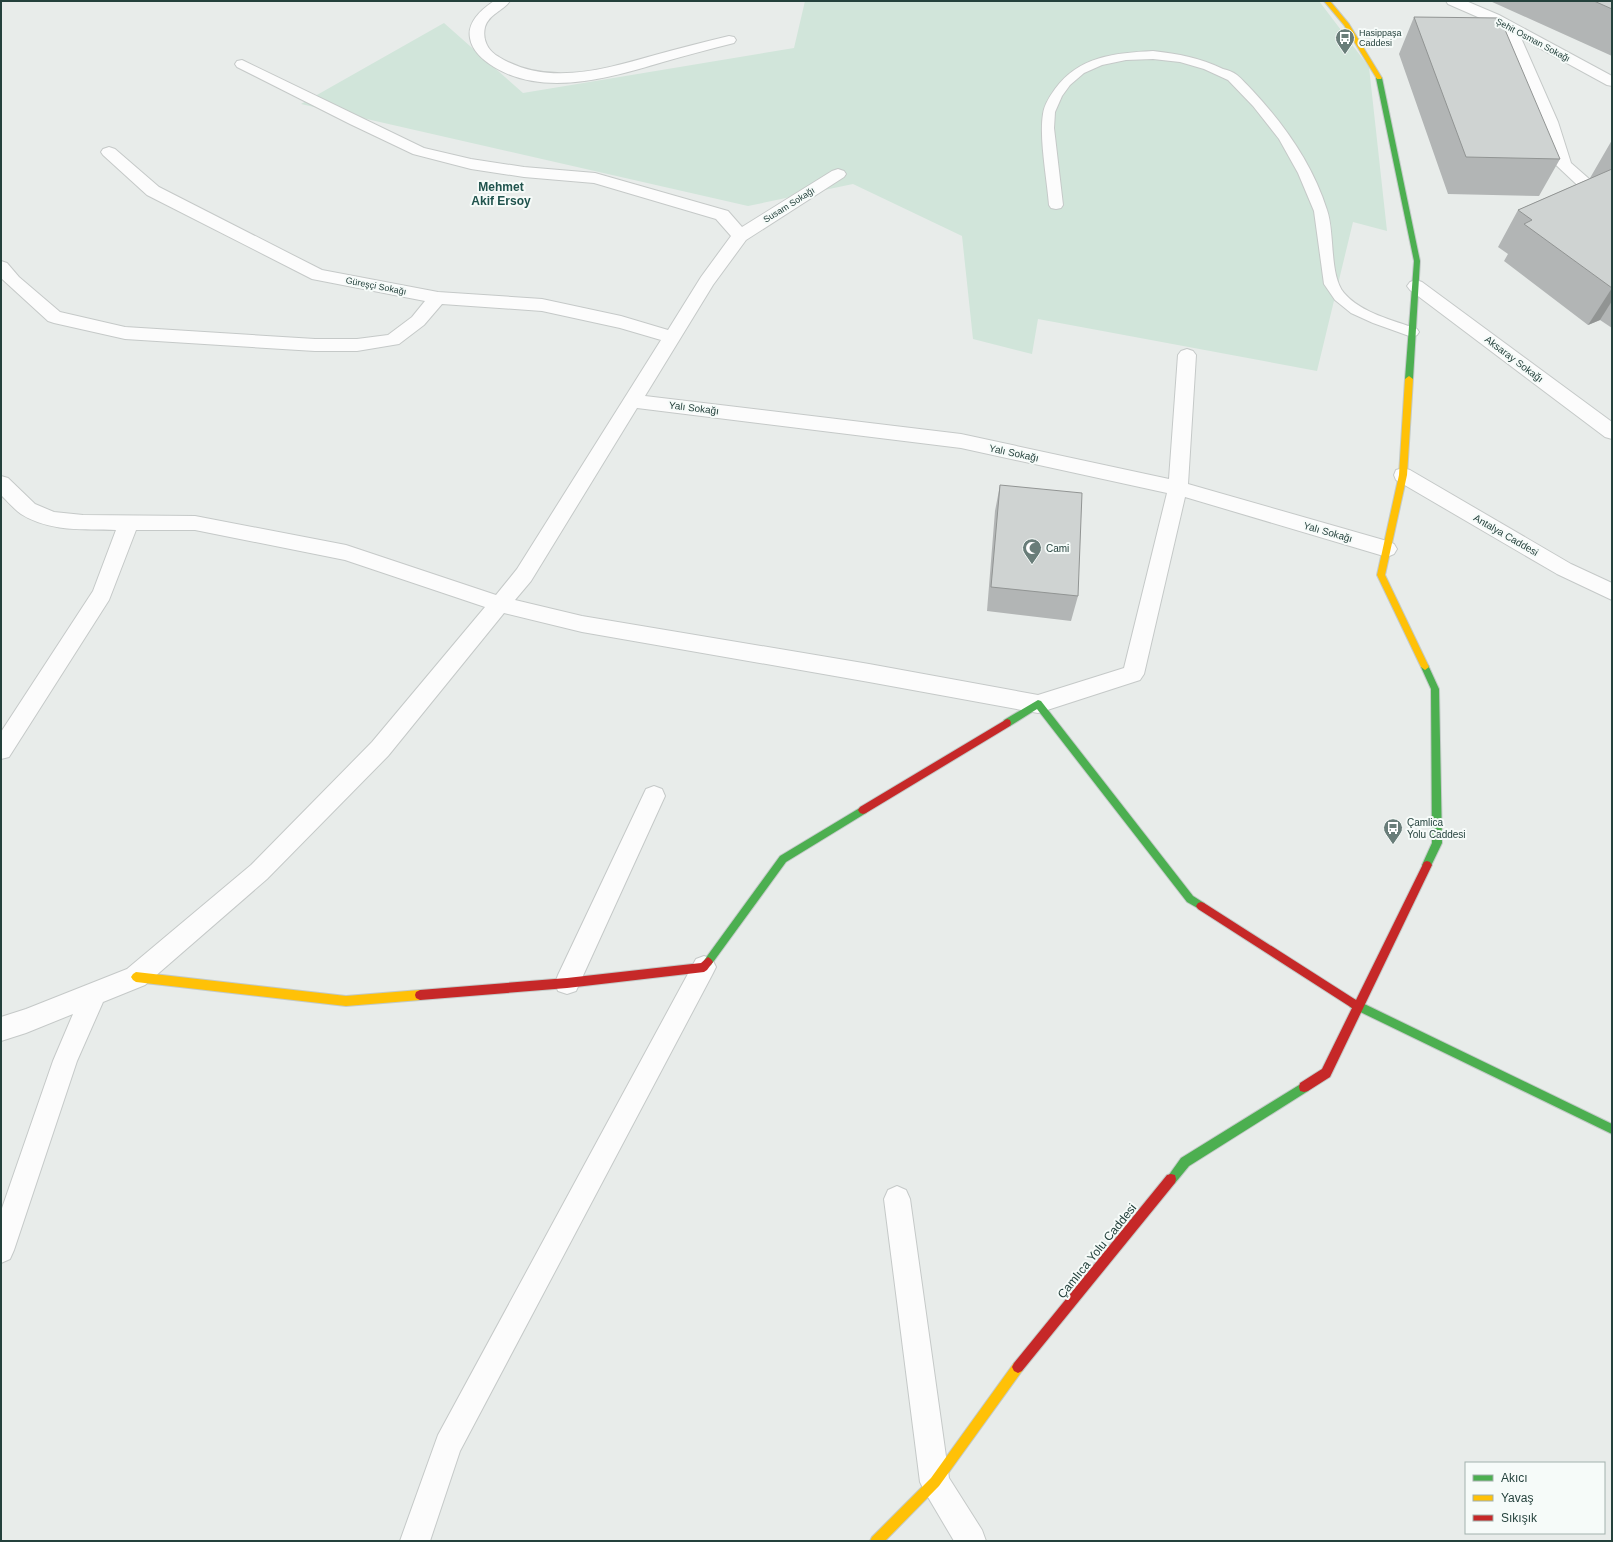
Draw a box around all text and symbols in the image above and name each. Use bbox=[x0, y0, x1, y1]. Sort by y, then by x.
street label: Şehit Osman Sokağı bbox=[1494, 16, 1572, 64]
bus stop icon: Hasippaşa Caddesi bbox=[1334, 27, 1356, 55]
place label: Hasippaşa Caddesi bbox=[1359, 28, 1402, 48]
district label: Mehmet Akif Ersoy bbox=[471, 180, 531, 208]
street label: Susam Sokağı bbox=[762, 185, 816, 225]
street label: Güreşçi Sokağı bbox=[345, 275, 407, 297]
street label: Aksaray Sokağı bbox=[1483, 334, 1545, 384]
street label: Yalı Sokağı bbox=[668, 399, 720, 417]
street label: Yalı Sokağı bbox=[988, 442, 1040, 464]
street label: Antalya Caddesi bbox=[1472, 512, 1540, 558]
street label: Yalı Sokağı bbox=[1302, 520, 1354, 544]
mosque icon: Cami bbox=[1021, 537, 1043, 565]
place label: Cami bbox=[1046, 543, 1069, 554]
bus stop icon: Çamlica Yolu Caddesi bbox=[1382, 817, 1404, 845]
place label: Çamlica Yolu Caddesi bbox=[1407, 817, 1466, 840]
street label: Çamlıca Yolu Caddesi bbox=[1055, 1201, 1139, 1301]
legend bbox=[1465, 1462, 1605, 1534]
text: Akıcı bbox=[1501, 1471, 1528, 1485]
text: Yavaş bbox=[1501, 1491, 1533, 1505]
text: Sıkışık bbox=[1501, 1511, 1538, 1525]

